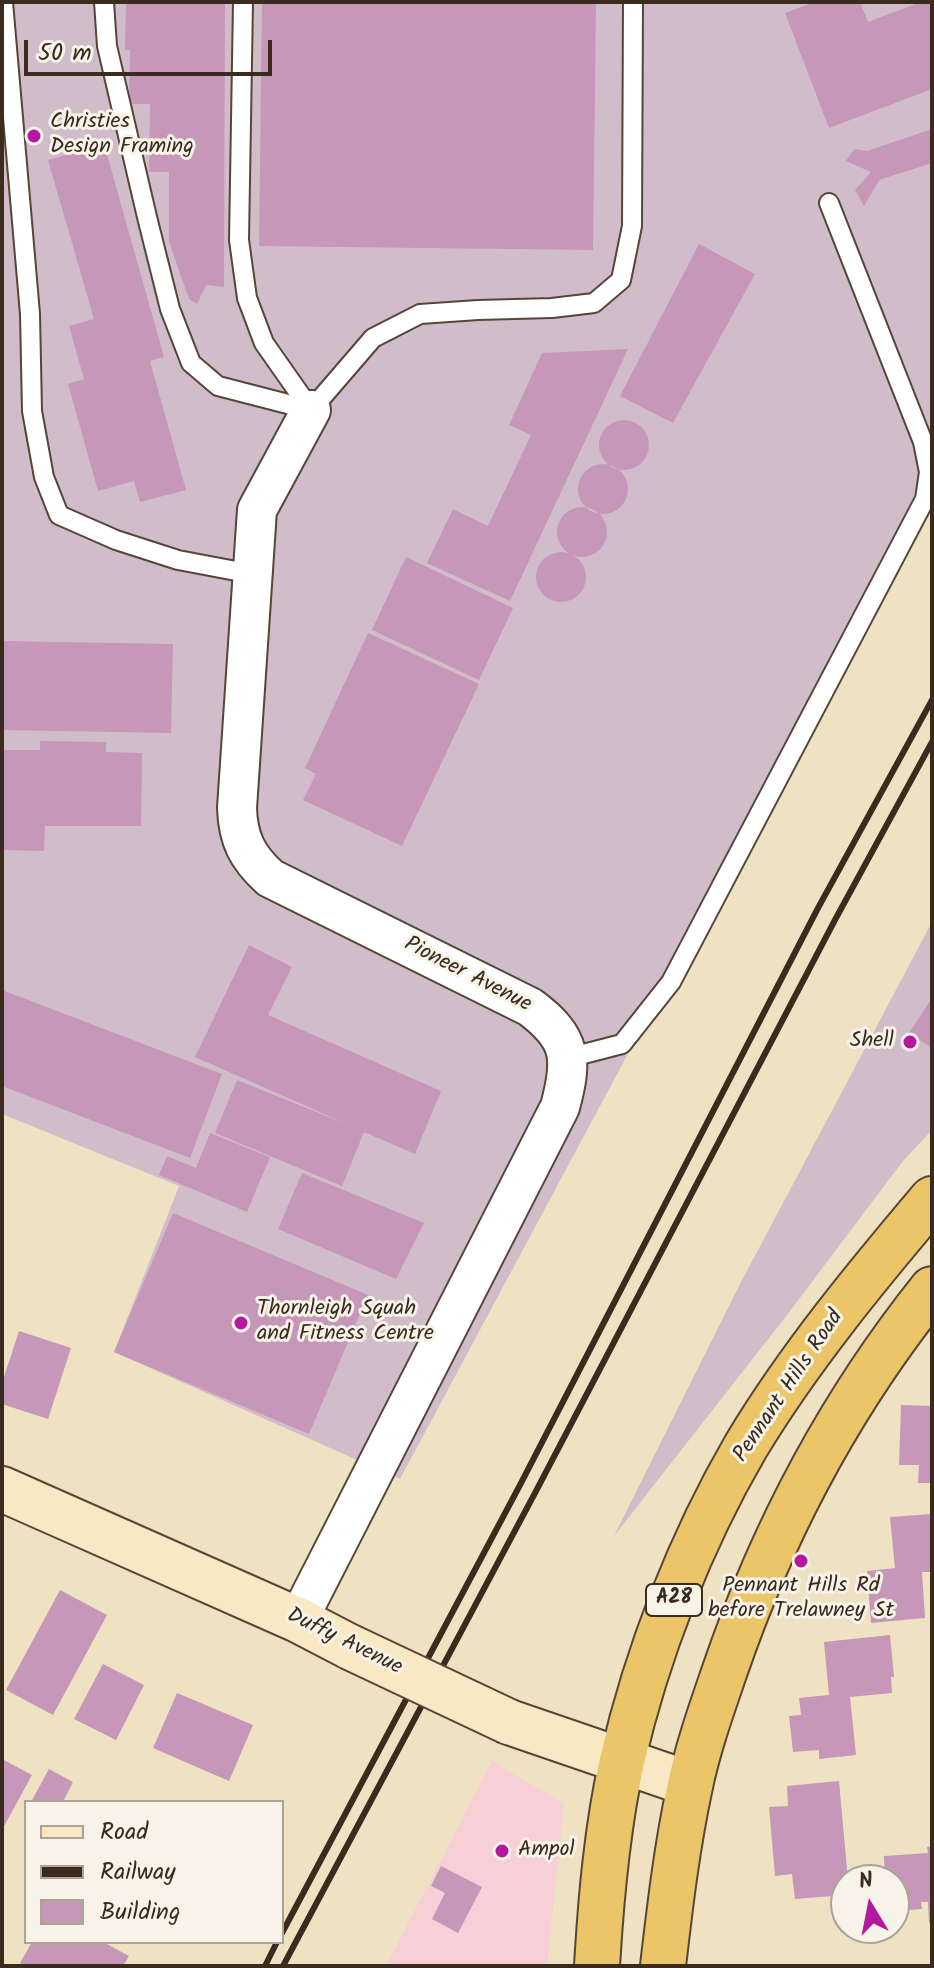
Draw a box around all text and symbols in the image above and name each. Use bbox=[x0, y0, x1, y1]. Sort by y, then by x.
scale bar bbox=[28, 24, 276, 74]
text: 50 m bbox=[38, 34, 92, 73]
place label: Christies Design Framing bbox=[50, 110, 194, 162]
marker: Christies Design Framing bbox=[25, 127, 43, 145]
street label: Pioneer Avenue bbox=[399, 933, 535, 1019]
place label: Shell bbox=[850, 1029, 894, 1055]
marker: Shell bbox=[901, 1033, 919, 1051]
place label: Thornleigh Squah and Fitness Centre bbox=[257, 1297, 434, 1348]
street label: Pennant Hills Road bbox=[729, 1306, 851, 1468]
marker: Thornleigh Squah and Fitness Centre bbox=[232, 1314, 250, 1332]
marker: Pennant Hills Rd before Trelawney St bbox=[792, 1552, 810, 1570]
place label: Pennant Hills Rd before Trelawney St bbox=[708, 1574, 894, 1626]
road number: A28 bbox=[646, 1584, 702, 1616]
street label: Duffy Avenue bbox=[282, 1604, 406, 1682]
legend bbox=[24, 1800, 284, 1944]
text: Road bbox=[100, 1813, 148, 1852]
place label: Ampol bbox=[518, 1838, 575, 1864]
marker: Ampol bbox=[493, 1842, 511, 1860]
text: Railway bbox=[100, 1853, 176, 1892]
text: N bbox=[856, 1863, 876, 1900]
north arrow bbox=[830, 1864, 910, 1944]
text: Building bbox=[100, 1893, 180, 1932]

